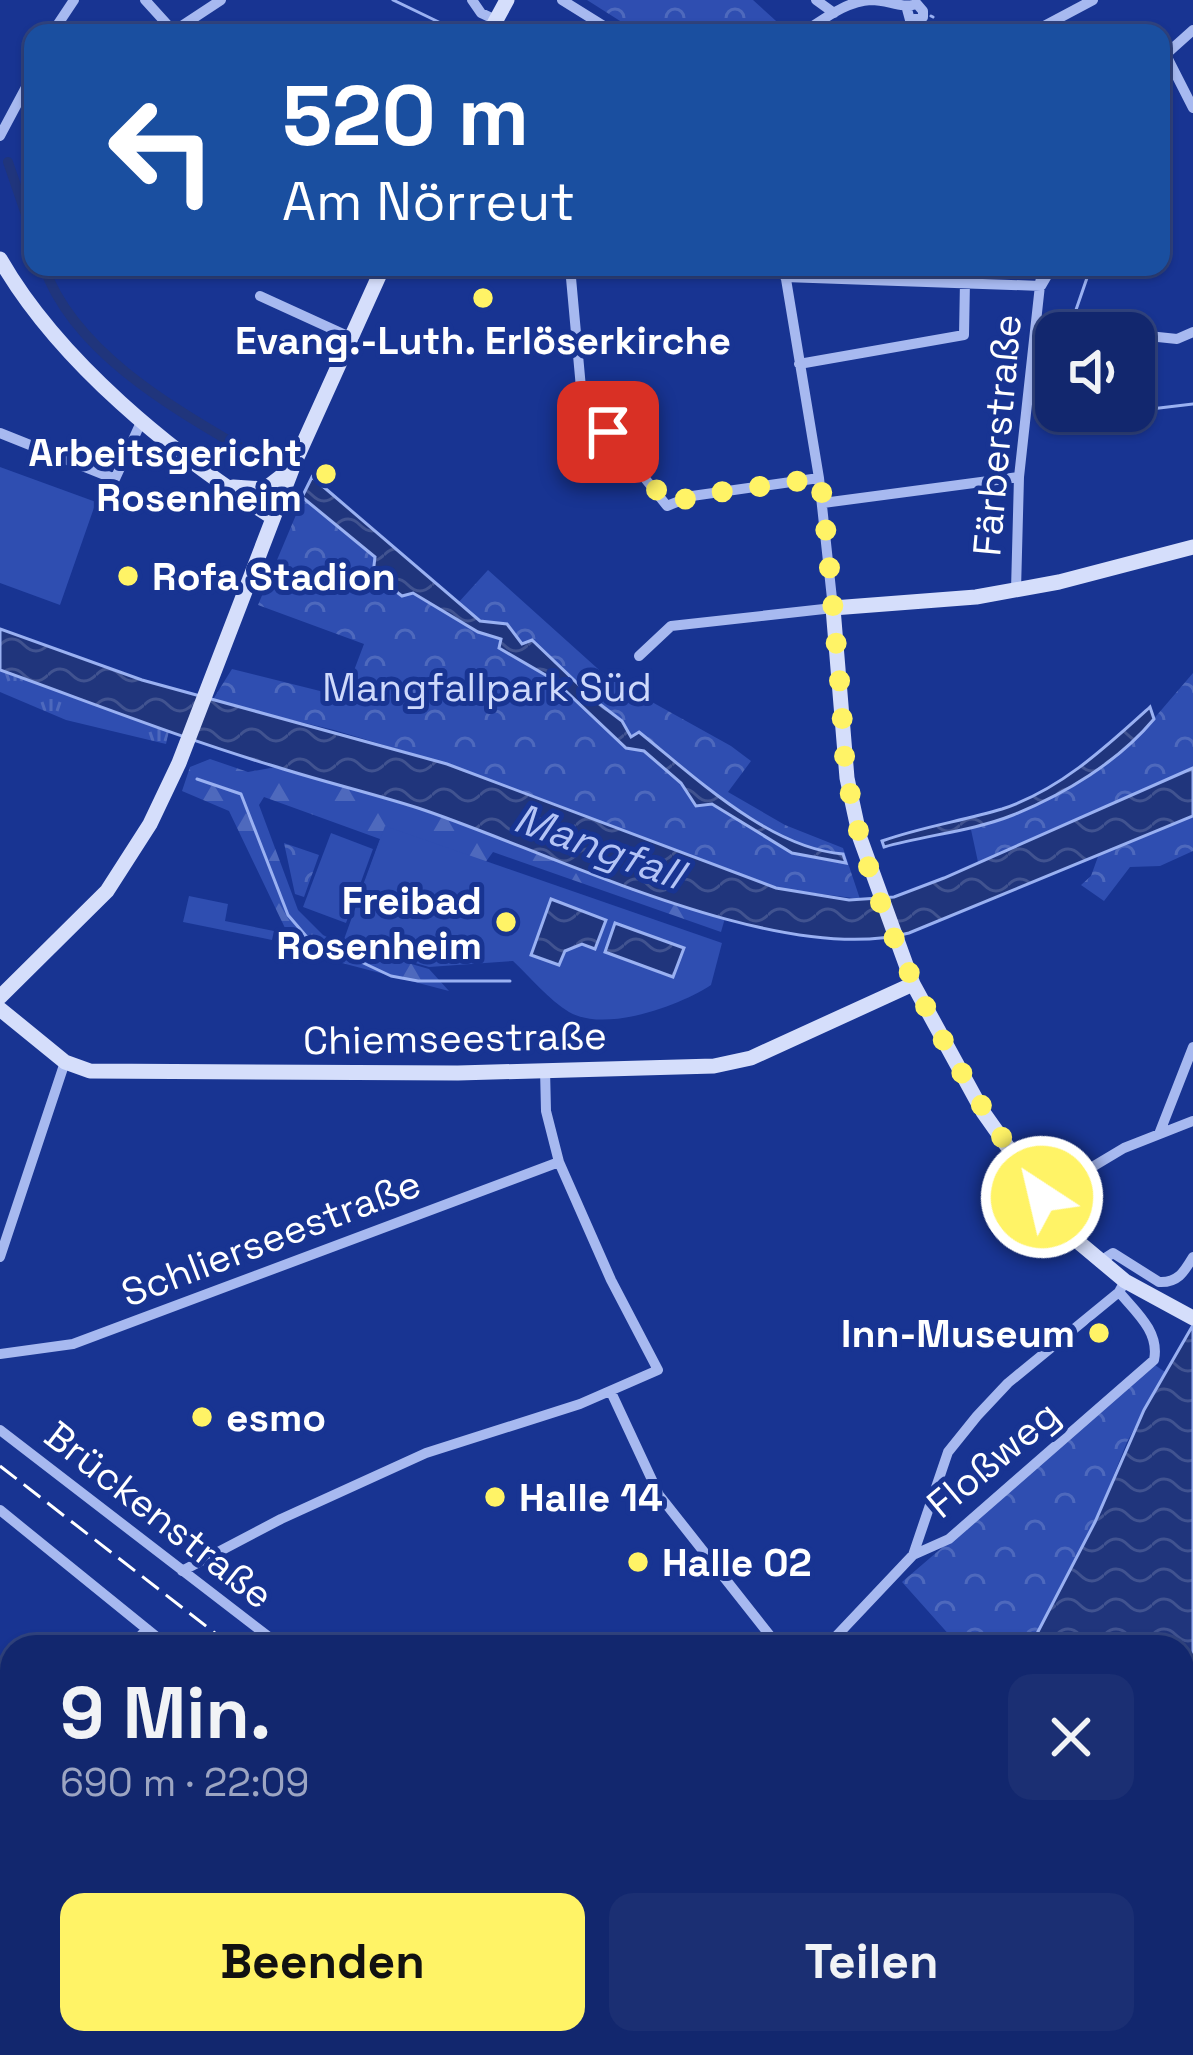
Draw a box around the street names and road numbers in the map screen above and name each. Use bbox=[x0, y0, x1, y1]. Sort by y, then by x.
street label: Färberstraße bbox=[962, 312, 1032, 558]
street label: Chiemseestraße bbox=[303, 1011, 607, 1065]
street label: Schlierseestraße bbox=[114, 1158, 428, 1318]
street label: Floßweg bbox=[917, 1390, 1069, 1528]
street label: Brückenstraße bbox=[35, 1411, 283, 1619]

